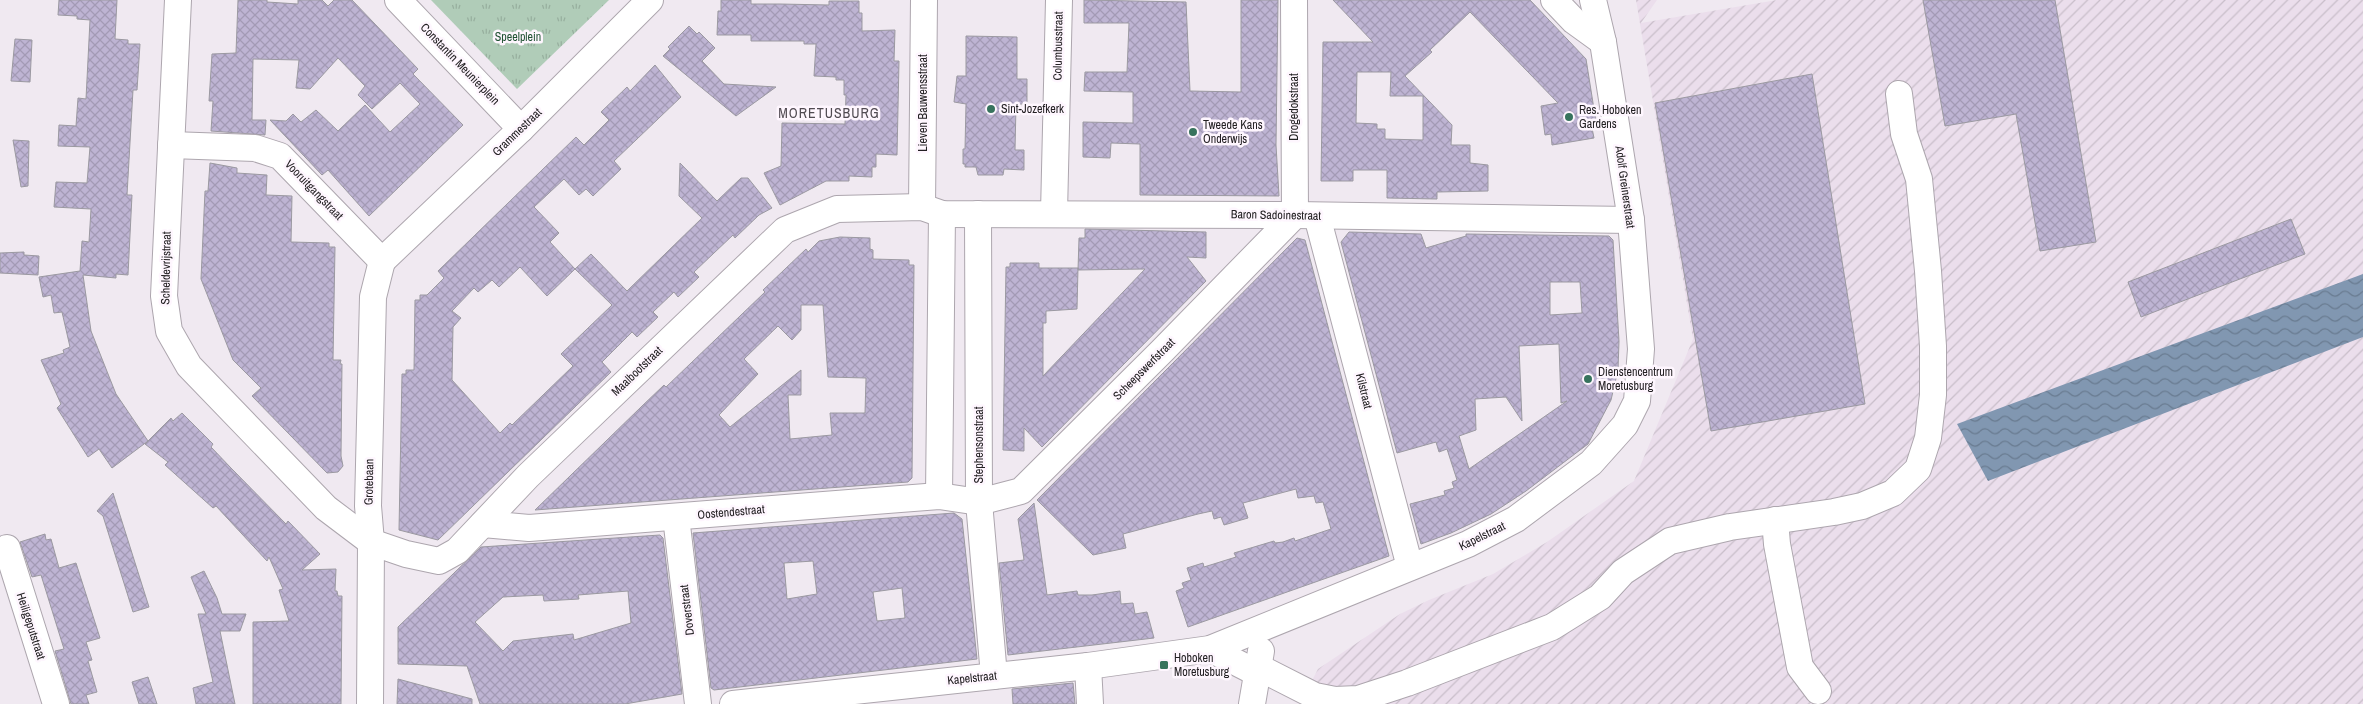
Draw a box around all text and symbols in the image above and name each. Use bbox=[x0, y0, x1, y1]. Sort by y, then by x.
street label: Columbusstraat bbox=[1049, 11, 1067, 81]
street label: Constantin Meunierplein bbox=[417, 20, 503, 108]
park label: Speelplein bbox=[495, 29, 541, 45]
street label: Lieven Bauwensstraat bbox=[915, 54, 931, 152]
street label: Drogedokstraat bbox=[1286, 73, 1302, 141]
place label: Sint-Jozefkerk bbox=[1001, 101, 1064, 117]
place label: Res. Hoboken Gardens bbox=[1579, 102, 1641, 132]
marker: Sint-Jozefkerk bbox=[985, 103, 997, 115]
street label: Grammestraat bbox=[489, 104, 545, 160]
district label: MORETUSBURG bbox=[778, 104, 880, 122]
marker: Res. Hoboken Gardens bbox=[1563, 111, 1575, 123]
place label: Tweede Kans Onderwijs bbox=[1203, 117, 1263, 147]
marker: Tweede Kans Onderwijs bbox=[1187, 126, 1199, 138]
street label: Adolf Greinerstraat bbox=[1611, 144, 1639, 230]
street label: Vooruitgangstraat bbox=[281, 156, 347, 224]
street label: Baron Sadoinestraat bbox=[1231, 206, 1322, 224]
street label: Scheldevrijstraat bbox=[157, 231, 175, 305]
street label: Scheepswerfstraat bbox=[1110, 334, 1179, 403]
street label: Maalbootstraat bbox=[608, 342, 666, 399]
place label: Dienstencentrum Moretusburg bbox=[1598, 364, 1673, 394]
street label: Kilstraat bbox=[1352, 372, 1376, 411]
marker: Dienstencentrum Moretusburg bbox=[1582, 373, 1594, 385]
street label: Stephensonstraat bbox=[971, 406, 987, 484]
street label: Grotebaan bbox=[361, 459, 377, 505]
street label: Oostendestraat bbox=[697, 501, 765, 523]
street label: Kapelstraat bbox=[1456, 518, 1508, 554]
street label: Doverstraat bbox=[676, 584, 698, 636]
street label: Heiligeputstraat bbox=[13, 590, 49, 662]
place label: Hoboken Moretusburg bbox=[1174, 650, 1230, 680]
marker: Hoboken Moretusburg bbox=[1158, 659, 1170, 671]
street label: Kapelstraat bbox=[946, 667, 998, 689]

